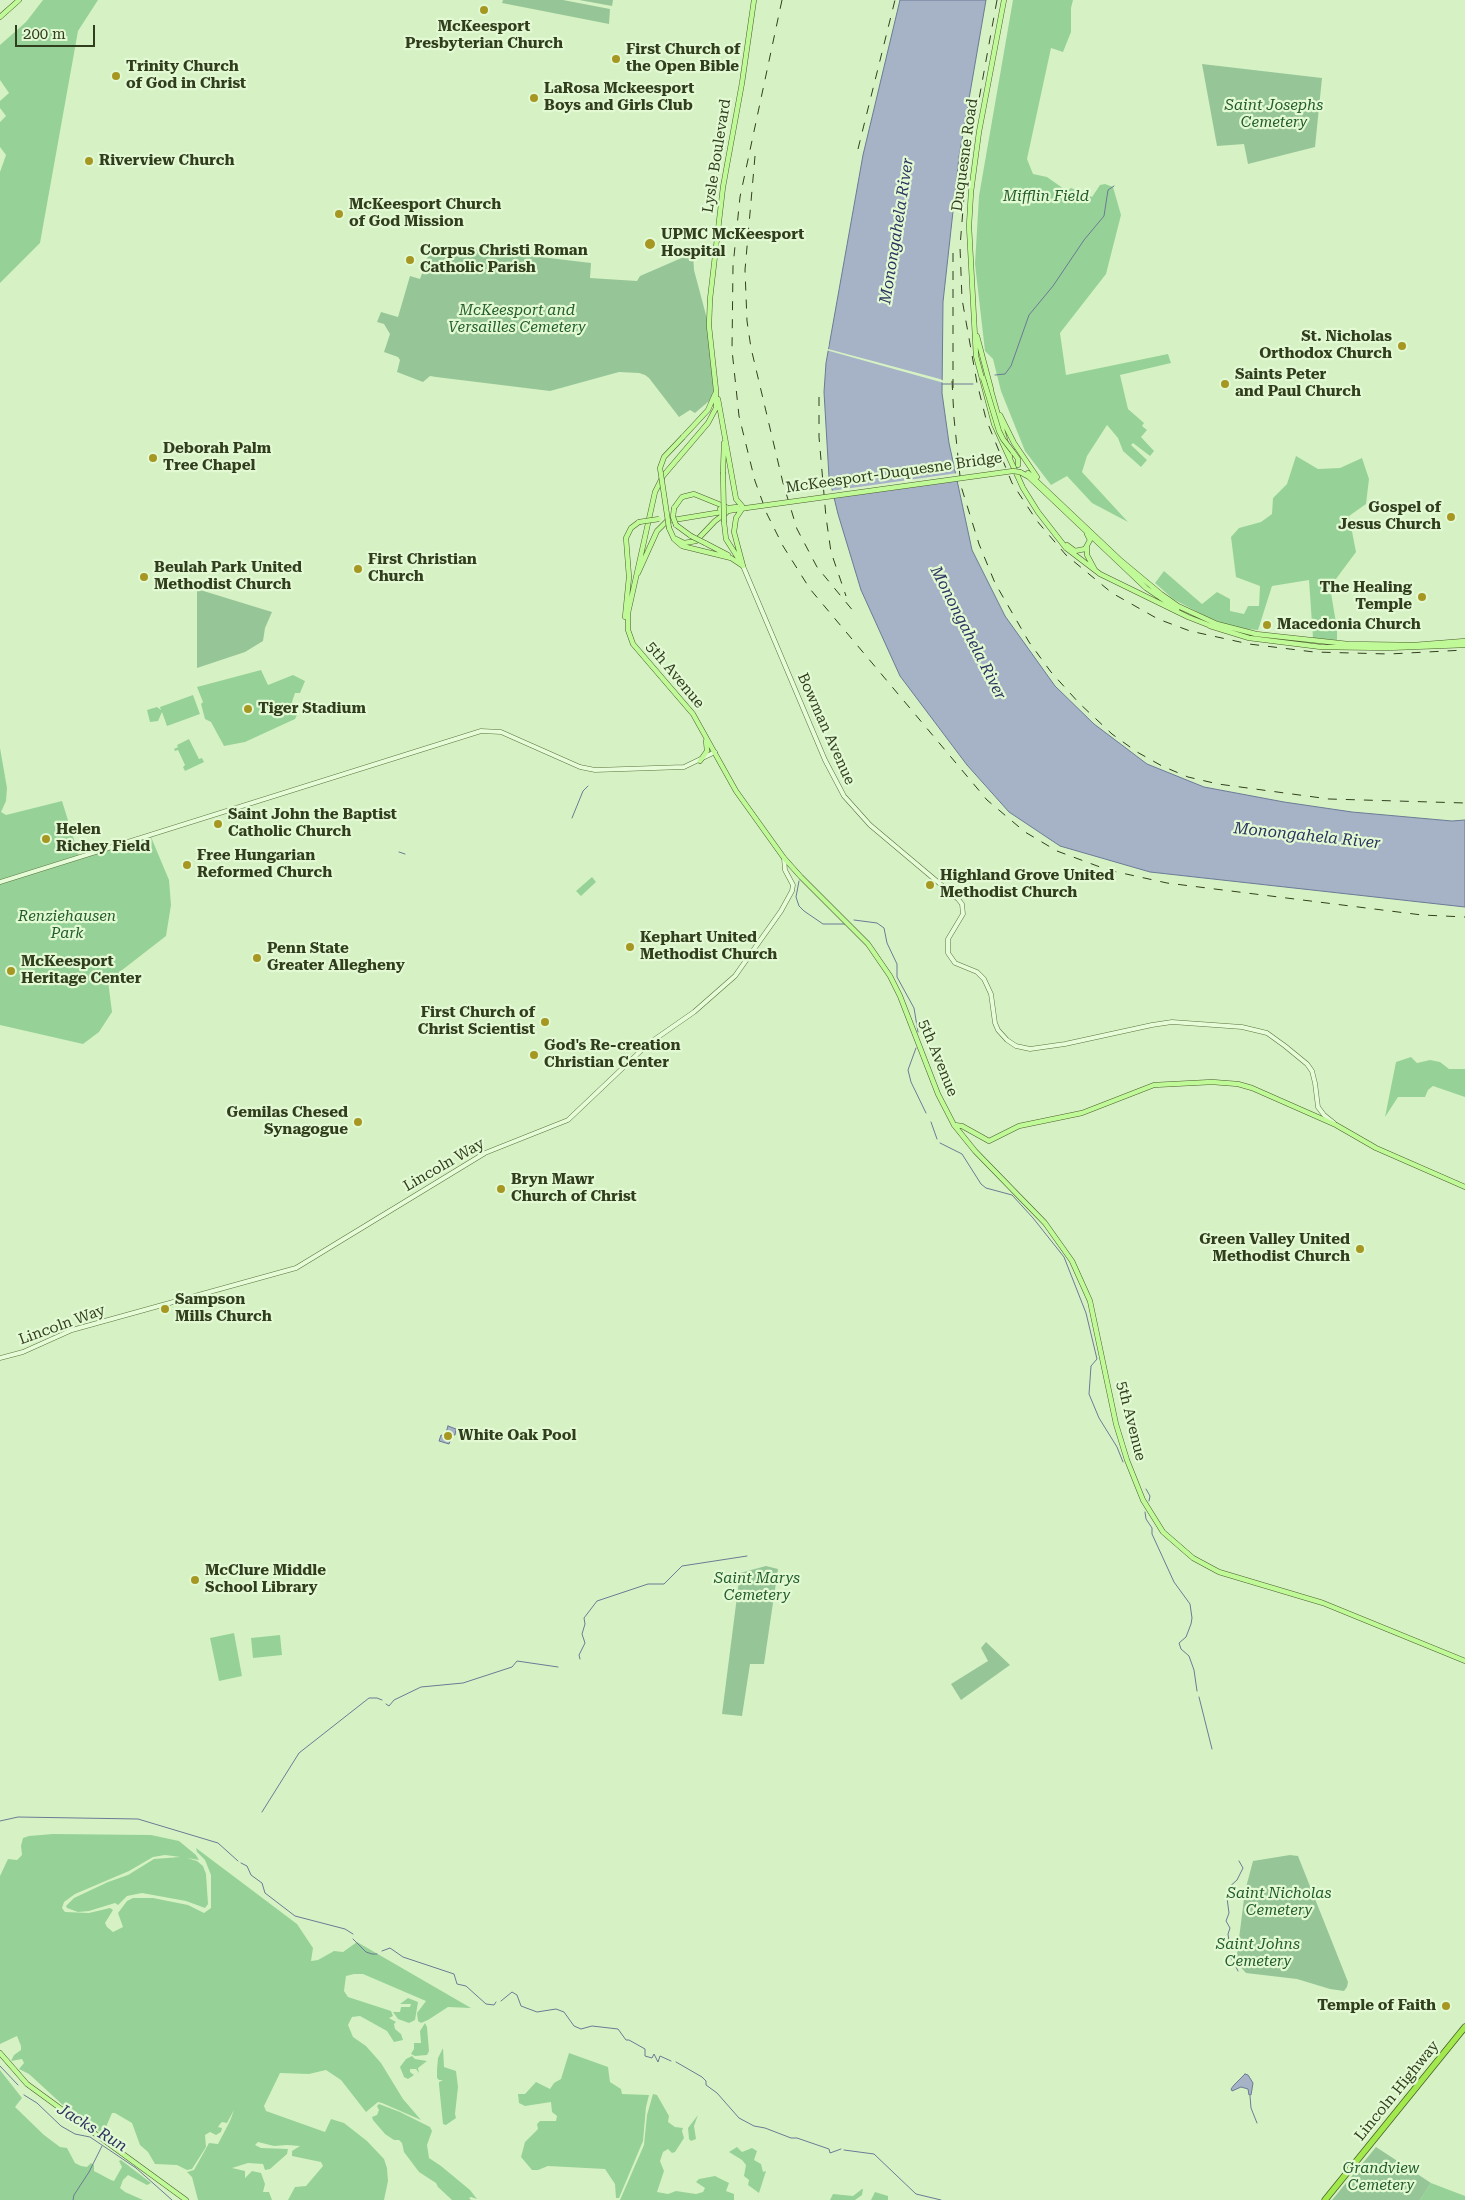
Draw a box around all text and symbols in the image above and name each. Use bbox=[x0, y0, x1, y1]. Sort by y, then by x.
marker: McKeesport Presbyterian Church bbox=[478, 4, 490, 16]
scale bar bbox=[18, 15, 98, 47]
place label: McKeesport Presbyterian Church bbox=[405, 18, 563, 53]
text: 200 m bbox=[23, 25, 66, 43]
place label: First Church of the Open Bible bbox=[626, 41, 740, 76]
marker: First Church of the Open Bible bbox=[610, 53, 622, 65]
place label: Trinity Church of God in Christ bbox=[126, 58, 246, 93]
marker: Trinity Church of God in Christ bbox=[110, 70, 122, 82]
place label: LaRosa Mckeesport Boys and Girls Club bbox=[544, 80, 694, 115]
marker: LaRosa Mckeesport Boys and Girls Club bbox=[528, 92, 540, 104]
street label: Duquesne Road bbox=[948, 97, 982, 213]
park label: Saint Josephs Cemetery bbox=[1225, 97, 1323, 132]
street label: Lysle Boulevard bbox=[699, 98, 735, 214]
place label: Riverview Church bbox=[99, 152, 234, 170]
marker: Riverview Church bbox=[83, 155, 95, 167]
water label: Monongahela River bbox=[876, 157, 918, 305]
park label: Mifflin Field bbox=[1003, 188, 1089, 206]
place label: McKeesport Church of God Mission bbox=[349, 196, 501, 231]
marker: McKeesport Church of God Mission bbox=[333, 208, 345, 220]
place label: UPMC McKeesport Hospital bbox=[661, 226, 804, 261]
marker: UPMC McKeesport Hospital bbox=[643, 237, 657, 251]
place label: Corpus Christi Roman Catholic Parish bbox=[420, 242, 588, 277]
marker: Corpus Christi Roman Catholic Parish bbox=[404, 254, 416, 266]
park label: McKeesport and Versailles Cemetery bbox=[448, 302, 586, 337]
place label: St. Nicholas Orthodox Church bbox=[1259, 328, 1392, 363]
marker: St. Nicholas Orthodox Church bbox=[1396, 340, 1408, 352]
place label: Saints Peter and Paul Church bbox=[1235, 366, 1361, 401]
marker: Saints Peter and Paul Church bbox=[1219, 378, 1231, 390]
place label: Deborah Palm Tree Chapel bbox=[163, 440, 271, 475]
street label: McKeesport-Duquesne Bridge bbox=[785, 449, 1003, 497]
marker: Deborah Palm Tree Chapel bbox=[147, 452, 159, 464]
place label: Gospel of Jesus Church bbox=[1338, 499, 1441, 534]
marker: Gospel of Jesus Church bbox=[1445, 511, 1457, 523]
place label: First Christian Church bbox=[368, 551, 477, 586]
place label: Beulah Park United Methodist Church bbox=[154, 559, 302, 594]
marker: First Christian Church bbox=[352, 563, 364, 575]
water label: Monongahela River bbox=[926, 563, 1010, 703]
marker: Beulah Park United Methodist Church bbox=[138, 571, 150, 583]
place label: The Healing Temple bbox=[1319, 579, 1412, 614]
marker: The Healing Temple bbox=[1416, 591, 1428, 603]
place label: Macedonia Church bbox=[1277, 616, 1421, 634]
marker: Macedonia Church bbox=[1261, 619, 1273, 631]
street label: 5th Avenue bbox=[642, 638, 708, 712]
street label: Bowman Avenue bbox=[793, 670, 859, 788]
place label: Tiger Stadium bbox=[258, 700, 366, 718]
marker: Tiger Stadium bbox=[242, 703, 254, 715]
place label: Saint John the Baptist Catholic Church bbox=[228, 806, 397, 841]
marker: Saint John the Baptist Catholic Church bbox=[212, 818, 224, 830]
water label: Monongahela River bbox=[1233, 819, 1381, 853]
place label: Helen Richey Field bbox=[56, 821, 150, 856]
marker: Helen Richey Field bbox=[40, 833, 52, 845]
place label: Free Hungarian Reformed Church bbox=[197, 847, 332, 882]
marker: Free Hungarian Reformed Church bbox=[181, 859, 193, 871]
place label: Highland Grove United Methodist Church bbox=[940, 867, 1114, 902]
marker: Highland Grove United Methodist Church bbox=[924, 879, 936, 891]
park label: Renziehausen Park bbox=[18, 908, 116, 943]
place label: Kephart United Methodist Church bbox=[640, 929, 777, 964]
place label: Penn State Greater Allegheny bbox=[267, 940, 405, 975]
marker: Kephart United Methodist Church bbox=[624, 941, 636, 953]
marker: Penn State Greater Allegheny bbox=[251, 952, 263, 964]
place label: McKeesport Heritage Center bbox=[21, 953, 141, 988]
marker: McKeesport Heritage Center bbox=[5, 965, 17, 977]
place label: First Church of Christ Scientist bbox=[418, 1004, 535, 1039]
marker: First Church of Christ Scientist bbox=[539, 1016, 551, 1028]
street label: 5th Avenue bbox=[914, 1017, 962, 1099]
place label: God's Re-creation Christian Center bbox=[544, 1037, 681, 1072]
marker: God's Re-creation Christian Center bbox=[528, 1049, 540, 1061]
place label: Gemilas Chesed Synagogue bbox=[227, 1104, 348, 1139]
marker: Gemilas Chesed Synagogue bbox=[352, 1116, 364, 1128]
street label: Lincoln Way bbox=[400, 1135, 488, 1195]
place label: Bryn Mawr Church of Christ bbox=[511, 1171, 637, 1206]
marker: Bryn Mawr Church of Christ bbox=[495, 1183, 507, 1195]
place label: Green Valley United Methodist Church bbox=[1199, 1231, 1350, 1266]
marker: Green Valley United Methodist Church bbox=[1354, 1243, 1366, 1255]
place label: Sampson Mills Church bbox=[175, 1291, 272, 1326]
street label: Lincoln Way bbox=[16, 1301, 108, 1349]
marker: Sampson Mills Church bbox=[159, 1303, 171, 1315]
street label: 5th Avenue bbox=[1112, 1379, 1150, 1463]
place label: White Oak Pool bbox=[458, 1427, 576, 1445]
marker: White Oak Pool bbox=[442, 1430, 454, 1442]
place label: McClure Middle School Library bbox=[205, 1562, 326, 1597]
park label: Saint Marys Cemetery bbox=[714, 1570, 800, 1605]
marker: McClure Middle School Library bbox=[189, 1574, 201, 1586]
park label: Saint Nicholas Cemetery bbox=[1227, 1885, 1331, 1920]
park label: Saint Johns Cemetery bbox=[1216, 1936, 1300, 1971]
place label: Temple of Faith bbox=[1317, 1997, 1436, 2015]
marker: Temple of Faith bbox=[1440, 2000, 1452, 2012]
street label: Lincoln Highway bbox=[1351, 2037, 1443, 2145]
water label: Jacks Run bbox=[54, 2100, 130, 2156]
park label: Grandview Cemetery bbox=[1343, 2160, 1419, 2195]

